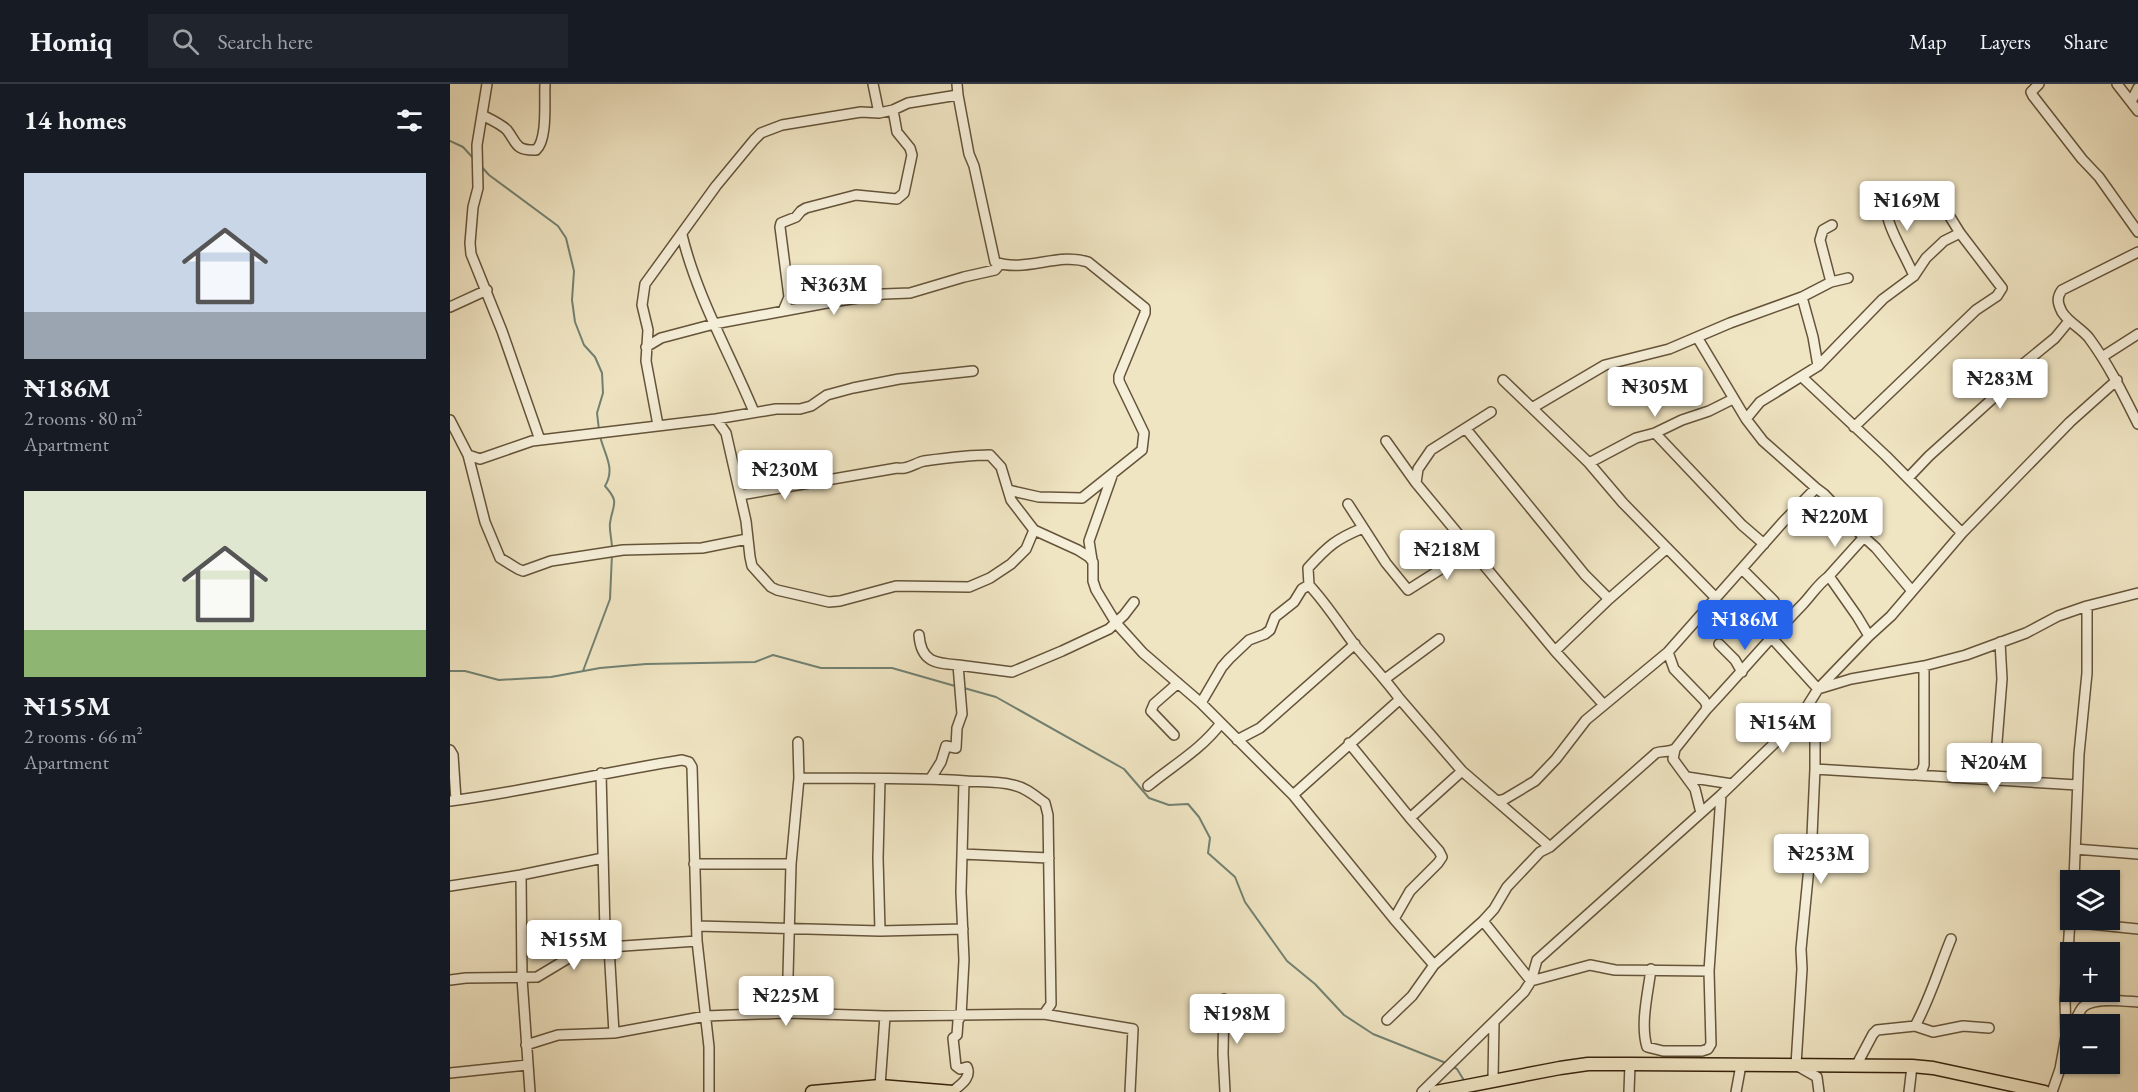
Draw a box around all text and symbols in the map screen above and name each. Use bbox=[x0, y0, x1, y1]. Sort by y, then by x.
search box bbox=[148, 14, 568, 68]
text: Homiq bbox=[30, 23, 112, 59]
icon: search bbox=[169, 25, 202, 58]
text: Search here bbox=[217, 27, 313, 56]
text: Map bbox=[1909, 28, 1947, 55]
text: Layers bbox=[1980, 28, 2031, 55]
text: Share bbox=[2064, 28, 2108, 55]
text: 14 homes bbox=[24, 103, 126, 137]
icon: filters bbox=[393, 104, 426, 137]
pin: ₦169M bbox=[1865, 181, 1949, 232]
text: ₦169M bbox=[1874, 187, 1940, 213]
icon: home bbox=[171, 212, 279, 320]
pin: ₦363M bbox=[792, 265, 876, 316]
text: ₦363M bbox=[801, 271, 867, 297]
pin: ₦283M bbox=[1958, 359, 2042, 410]
text: ₦283M bbox=[1967, 365, 2033, 391]
pin: ₦305M bbox=[1613, 367, 1697, 418]
text: ₦186M bbox=[24, 371, 111, 405]
text: ₦305M bbox=[1622, 373, 1688, 399]
text: 2 rooms · 80 m² bbox=[24, 405, 143, 431]
text: Apartment bbox=[24, 431, 109, 457]
pin: ₦230M bbox=[743, 450, 827, 501]
text: ₦230M bbox=[752, 456, 818, 482]
pin: ₦220M bbox=[1793, 497, 1877, 548]
text: ₦220M bbox=[1802, 503, 1868, 529]
icon: home bbox=[171, 530, 279, 638]
pin: ₦218M bbox=[1405, 530, 1489, 581]
text: ₦218M bbox=[1414, 536, 1480, 562]
pin: ₦186M bbox=[1703, 600, 1787, 651]
text: ₦186M bbox=[1712, 606, 1778, 632]
text: ₦155M bbox=[24, 689, 111, 723]
pin: ₦154M bbox=[1741, 703, 1825, 754]
text: ₦154M bbox=[1750, 709, 1816, 735]
text: 2 rooms · 66 m² bbox=[24, 723, 143, 749]
pin: ₦204M bbox=[1952, 743, 2036, 794]
text: Apartment bbox=[24, 749, 109, 775]
text: ₦204M bbox=[1961, 749, 2027, 775]
pin: ₦253M bbox=[1779, 834, 1863, 885]
text: ₦253M bbox=[1788, 840, 1854, 866]
map controls bbox=[2060, 870, 2120, 1074]
button: layers bbox=[2060, 870, 2120, 930]
pin: ₦155M bbox=[532, 920, 616, 971]
text: ₦155M bbox=[541, 926, 607, 952]
button: + bbox=[2060, 942, 2120, 1002]
pin: ₦225M bbox=[744, 976, 828, 1027]
text: ₦225M bbox=[753, 982, 819, 1008]
pin: ₦198M bbox=[1195, 994, 1279, 1045]
text: ₦198M bbox=[1204, 1000, 1270, 1026]
button: − bbox=[2060, 1014, 2120, 1074]

